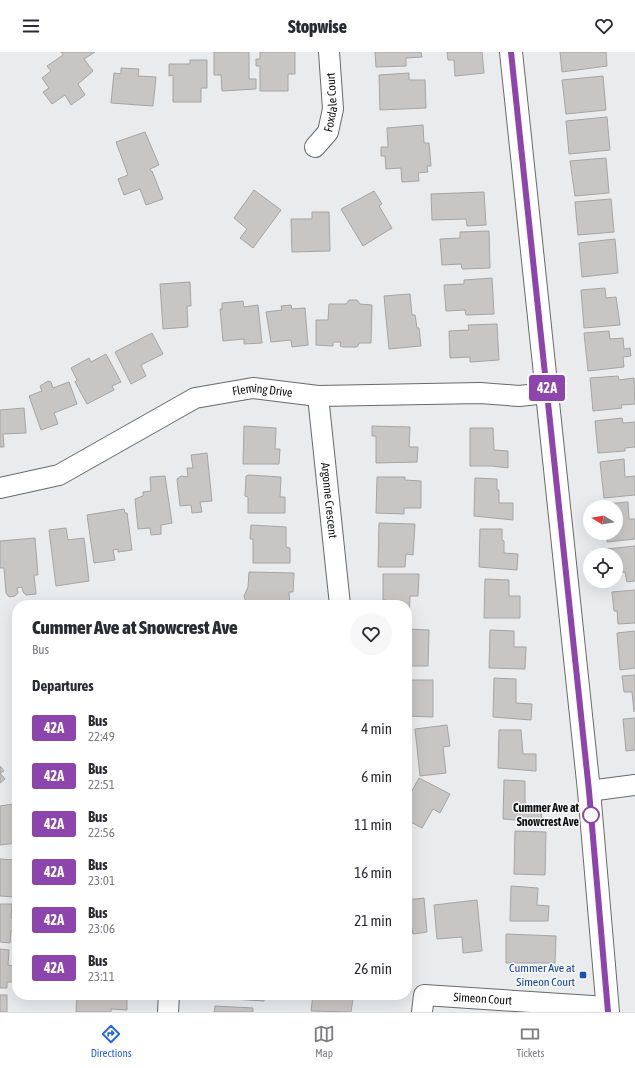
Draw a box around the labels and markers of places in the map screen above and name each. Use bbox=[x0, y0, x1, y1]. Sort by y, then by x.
place label: Cummer Ave at Snowcrest Ave bbox=[513, 801, 580, 829]
marker: Cummer Ave at Snowcrest Ave bbox=[582, 806, 600, 824]
place label: Cummer Ave at Simeon Court bbox=[509, 961, 576, 989]
marker: Cummer Ave at Simeon Court bbox=[578, 970, 588, 980]

